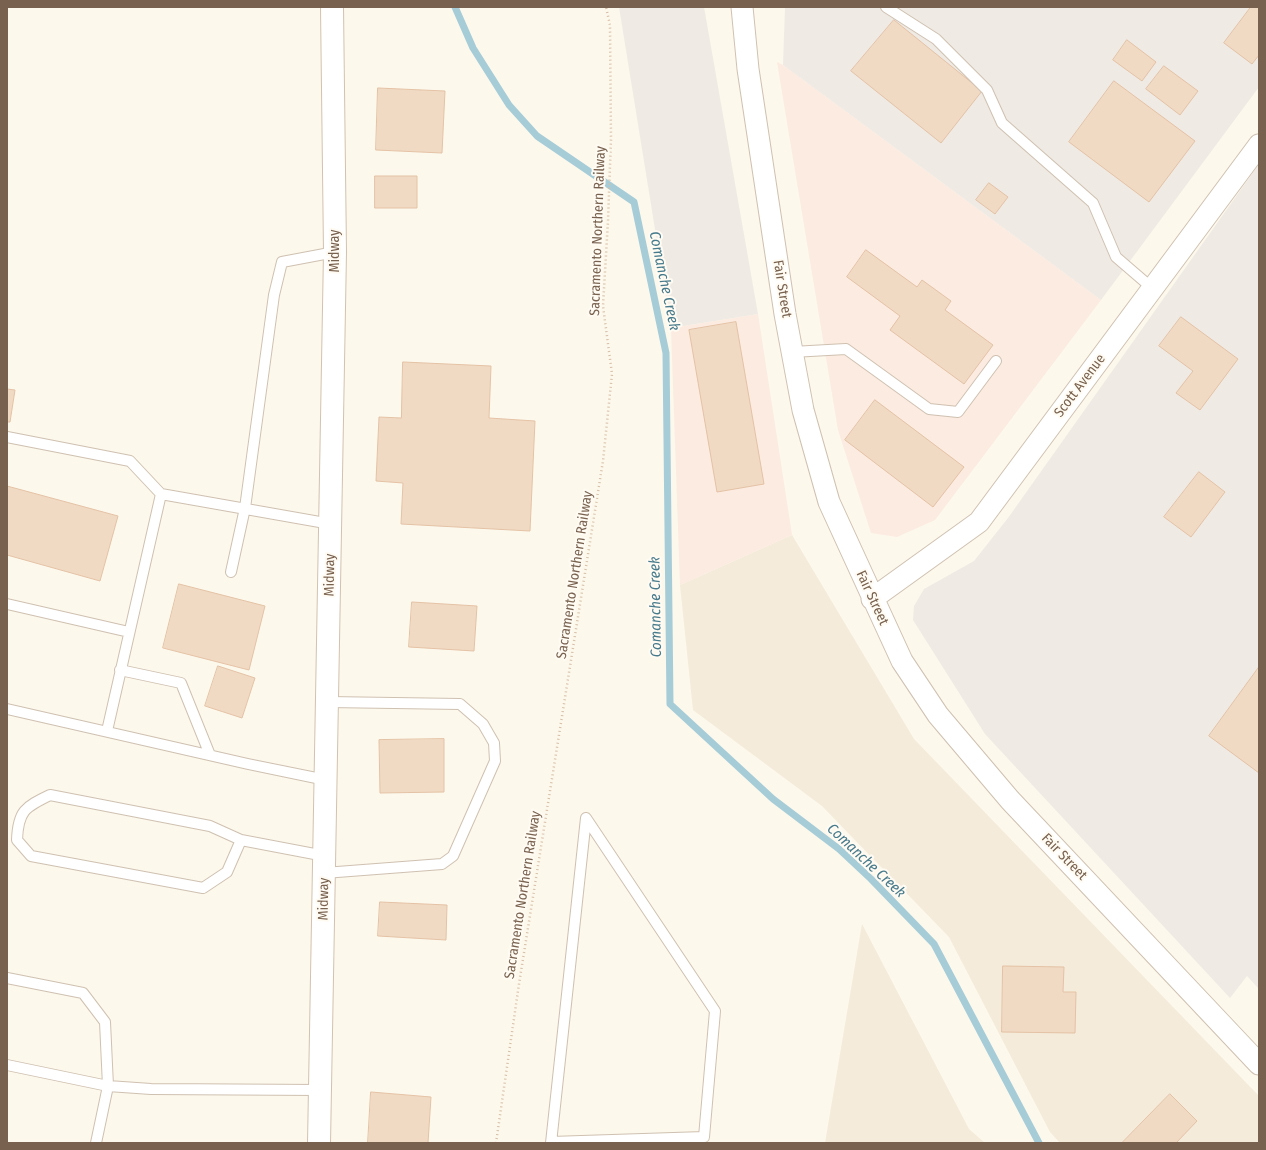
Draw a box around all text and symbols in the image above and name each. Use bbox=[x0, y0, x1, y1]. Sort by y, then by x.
street label: Sacramento Northern Railway bbox=[587, 146, 609, 316]
street label: Midway bbox=[327, 230, 343, 272]
water label: Comanche Creek bbox=[645, 230, 683, 332]
street label: Fair Street bbox=[769, 259, 795, 319]
street label: Scott Avenue bbox=[1051, 351, 1109, 421]
street label: Sacramento Northern Railway bbox=[553, 490, 597, 660]
street label: Midway bbox=[321, 553, 339, 597]
water label: Comanche Creek bbox=[646, 556, 666, 658]
street label: Fair Street bbox=[852, 568, 892, 628]
street label: Sacramento Northern Railway bbox=[501, 810, 545, 980]
water label: Comanche Creek bbox=[823, 820, 909, 902]
street label: Fair Street bbox=[1038, 830, 1090, 884]
street label: Midway bbox=[315, 877, 333, 921]

